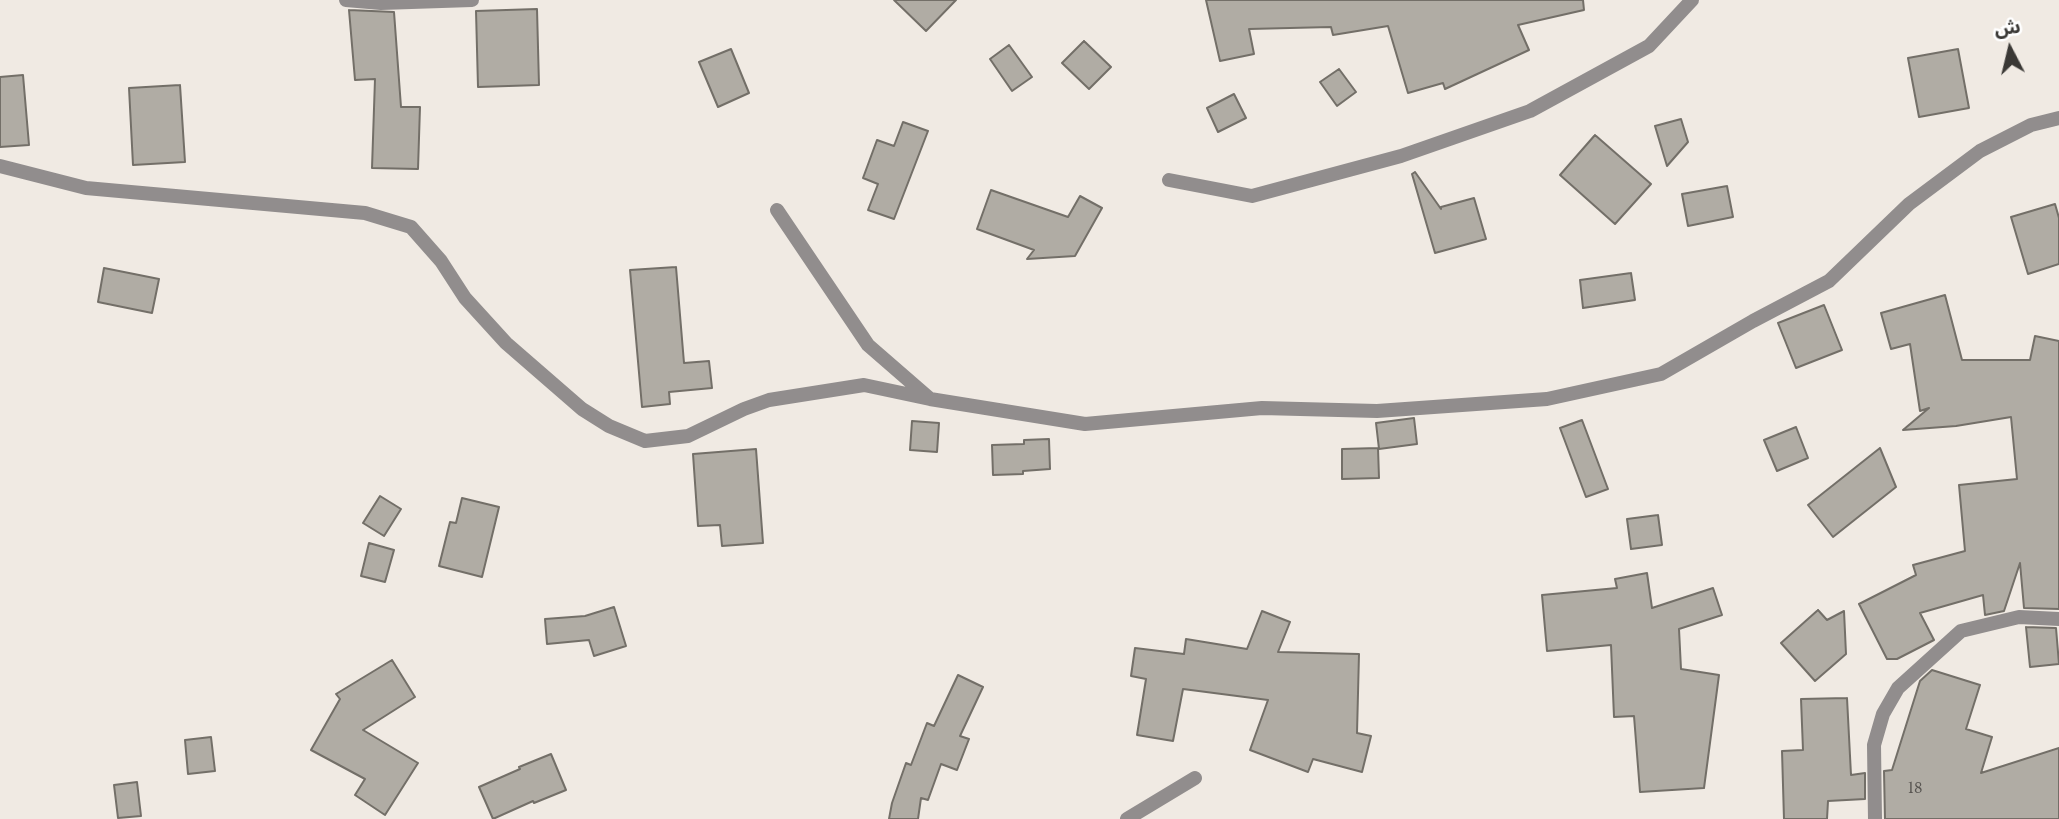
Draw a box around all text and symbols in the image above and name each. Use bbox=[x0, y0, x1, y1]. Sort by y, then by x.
north arrow bbox=[1975, 14, 2045, 84]
text: ش bbox=[1993, 15, 2022, 41]
house number: 18 bbox=[1908, 781, 1922, 797]

